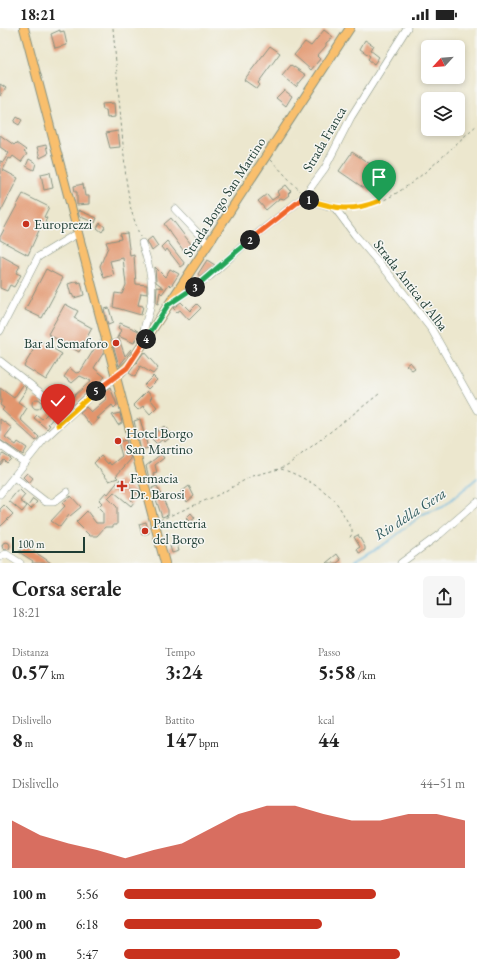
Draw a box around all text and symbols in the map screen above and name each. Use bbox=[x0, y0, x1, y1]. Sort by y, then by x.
text: 18:21 bbox=[20, 5, 56, 24]
north arrow bbox=[421, 40, 465, 84]
map controls bbox=[421, 40, 465, 136]
button: layers bbox=[421, 92, 465, 136]
street label: Strada Franca bbox=[298, 103, 350, 175]
street label: Strada Borgo San Martino bbox=[179, 134, 270, 260]
pin bbox=[362, 160, 396, 201]
icon: arrive bbox=[368, 166, 390, 188]
pin: 1 bbox=[299, 190, 319, 210]
text: 1 bbox=[306, 193, 312, 207]
place label: Europrezzi bbox=[34, 215, 93, 233]
marker: Europrezzi bbox=[21, 219, 31, 229]
pin: 2 bbox=[240, 230, 260, 250]
text: 2 bbox=[247, 233, 253, 247]
street label: Strada Antica d'Alba bbox=[370, 236, 452, 335]
pin: 3 bbox=[185, 277, 205, 297]
text: 3 bbox=[192, 280, 198, 294]
pin: 4 bbox=[136, 329, 156, 349]
text: 4 bbox=[143, 332, 149, 346]
place label: Bar al Semaforo bbox=[24, 334, 108, 352]
marker: Bar al Semaforo bbox=[111, 338, 121, 348]
pin: 5 bbox=[86, 381, 106, 401]
pin bbox=[41, 384, 75, 425]
text: 5 bbox=[93, 384, 99, 398]
icon: check bbox=[47, 390, 69, 412]
place label: Hotel Borgo San Martino bbox=[126, 424, 193, 458]
marker: Hotel Borgo San Martino bbox=[113, 436, 123, 446]
place label: Farmacia Dr. Barosi bbox=[130, 469, 185, 503]
marker: Farmacia Dr. Barosi bbox=[117, 481, 127, 491]
water label: Rio della Gera bbox=[370, 483, 449, 544]
place label: Panetteria del Borgo bbox=[153, 514, 207, 548]
marker: Panetteria del Borgo bbox=[140, 526, 150, 536]
scale bar bbox=[12, 535, 85, 554]
text: 100 m bbox=[18, 537, 45, 551]
text: Corsa serale bbox=[12, 574, 121, 603]
button: share bbox=[423, 576, 465, 618]
text: 18:21 bbox=[12, 604, 40, 621]
text: Distanza bbox=[12, 645, 49, 659]
text: Tempo bbox=[165, 645, 195, 659]
text: Passo bbox=[318, 645, 340, 659]
text: 0.57 bbox=[12, 659, 49, 685]
text: 3:24 bbox=[165, 659, 202, 685]
text: 5:58 bbox=[318, 659, 355, 685]
text: km bbox=[49, 668, 65, 682]
text: /km bbox=[355, 668, 376, 682]
text: Dislivello bbox=[12, 713, 51, 727]
text: Battito bbox=[165, 713, 194, 727]
text: kcal bbox=[318, 713, 335, 727]
text: 8 bbox=[12, 727, 23, 753]
text: 147 bbox=[165, 727, 197, 753]
text: 44 bbox=[318, 727, 339, 753]
text: m bbox=[23, 736, 33, 750]
text: bpm bbox=[197, 736, 219, 750]
text: Dislivello bbox=[12, 775, 59, 792]
text: 44–51 m bbox=[420, 775, 465, 792]
text: 100 m bbox=[12, 886, 46, 903]
text: 5:56 bbox=[76, 886, 98, 903]
text: 200 m bbox=[12, 916, 46, 933]
text: 6:18 bbox=[76, 916, 98, 933]
text: 300 m bbox=[12, 946, 46, 963]
text: 5:47 bbox=[76, 946, 98, 963]

